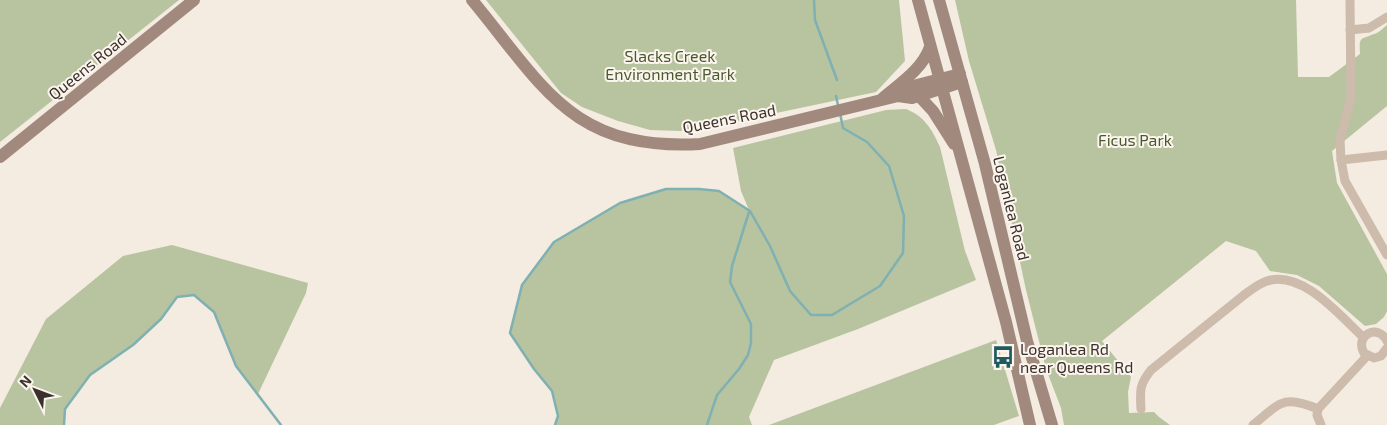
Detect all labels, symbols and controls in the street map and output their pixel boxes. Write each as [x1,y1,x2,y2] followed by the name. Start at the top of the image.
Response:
[44,29,130,104] street label: Queens Road
[605,46,735,83] park label: Slacks Creek Environment Park
[681,100,778,137] street label: Queens Road
[1098,130,1172,149] park label: Ficus Park
[990,154,1034,262] street label: Loganlea Road
[1020,339,1133,377] place label: Loganlea Rd near Queens Rd
[990,344,1016,370] bus stop icon: Loganlea Rd near Queens Rd
[10,365,60,415] north arrow
[15,372,35,390] text: N

